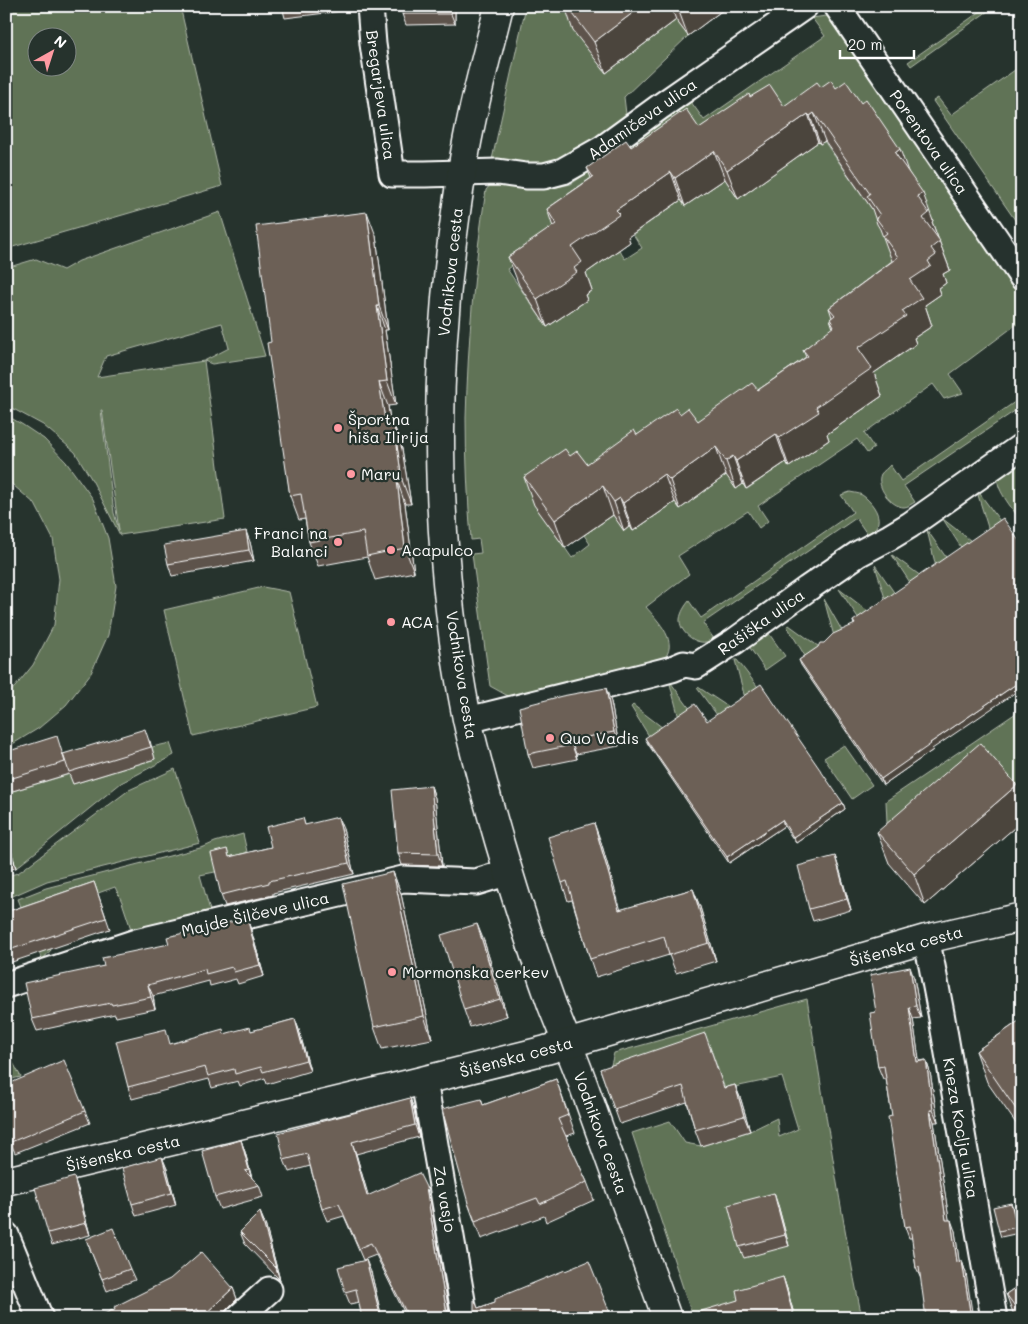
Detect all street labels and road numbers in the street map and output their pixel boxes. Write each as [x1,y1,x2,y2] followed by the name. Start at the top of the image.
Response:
[362,29,401,161] street label: Bregarjeva ulica
[583,73,700,164] street label: Adamičeva ulica
[885,85,973,198] street label: Porentova ulica
[432,207,467,337] street label: Vodnikova cesta
[713,584,808,659] street label: Rašiška ulica
[442,609,483,740] street label: Vodnikova cesta
[179,886,331,941] street label: Majde Šilčeve ulica
[847,920,965,971] street label: Šišenska cesta
[457,1031,575,1082] street label: Šišenska cesta
[939,1056,984,1200] street label: Kneza Koclja ulica
[569,1068,633,1197] street label: Vodnikova cesta
[64,1129,182,1176] street label: Šišenska cesta
[429,1164,462,1234] street label: Za vasjo

